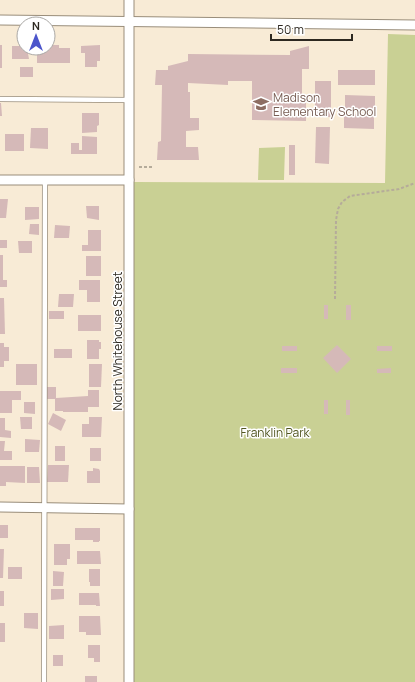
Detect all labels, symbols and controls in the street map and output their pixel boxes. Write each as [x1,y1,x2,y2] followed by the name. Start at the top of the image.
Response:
[16,16,56,56] north arrow
[271,16,352,42] scale bar
[32,18,40,33] text: N
[277,21,304,38] text: 50 m
[273,89,376,120] place label: Madison Elementary School
[252,95,270,113] school or university icon: Madison Elementary School
[109,271,126,411] street label: North Whitehouse Street
[241,424,311,441] park label: Franklin Park

